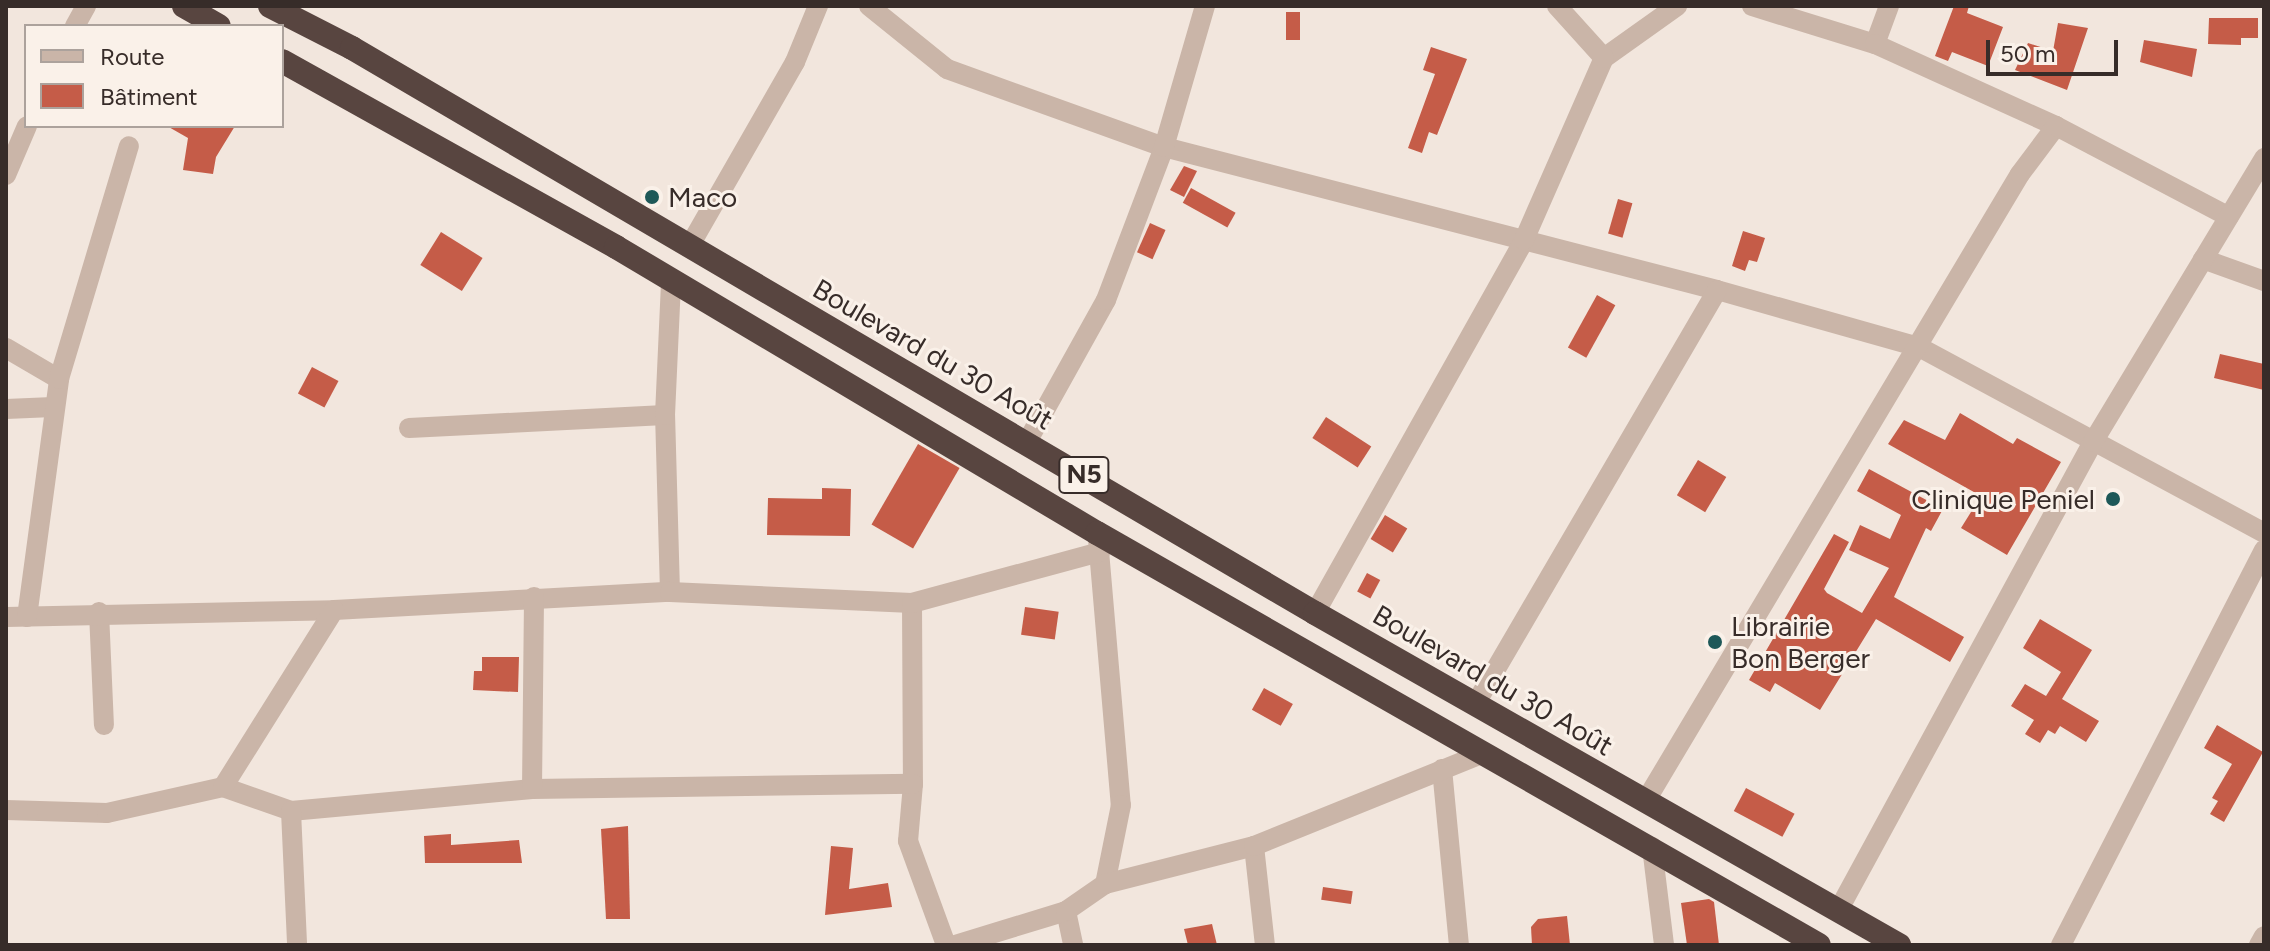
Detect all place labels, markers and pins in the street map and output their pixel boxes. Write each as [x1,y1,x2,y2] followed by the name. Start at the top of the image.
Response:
[668,180,737,214] place label: Maco
[643,188,661,206] marker: Maco
[1911,482,2095,516] place label: Clinique Peniel
[2102,488,2124,510] marker: Clinique Peniel
[1731,609,1870,675] place label: Librairie Bon Berger
[1706,633,1724,651] marker: Librairie Bon Berger

